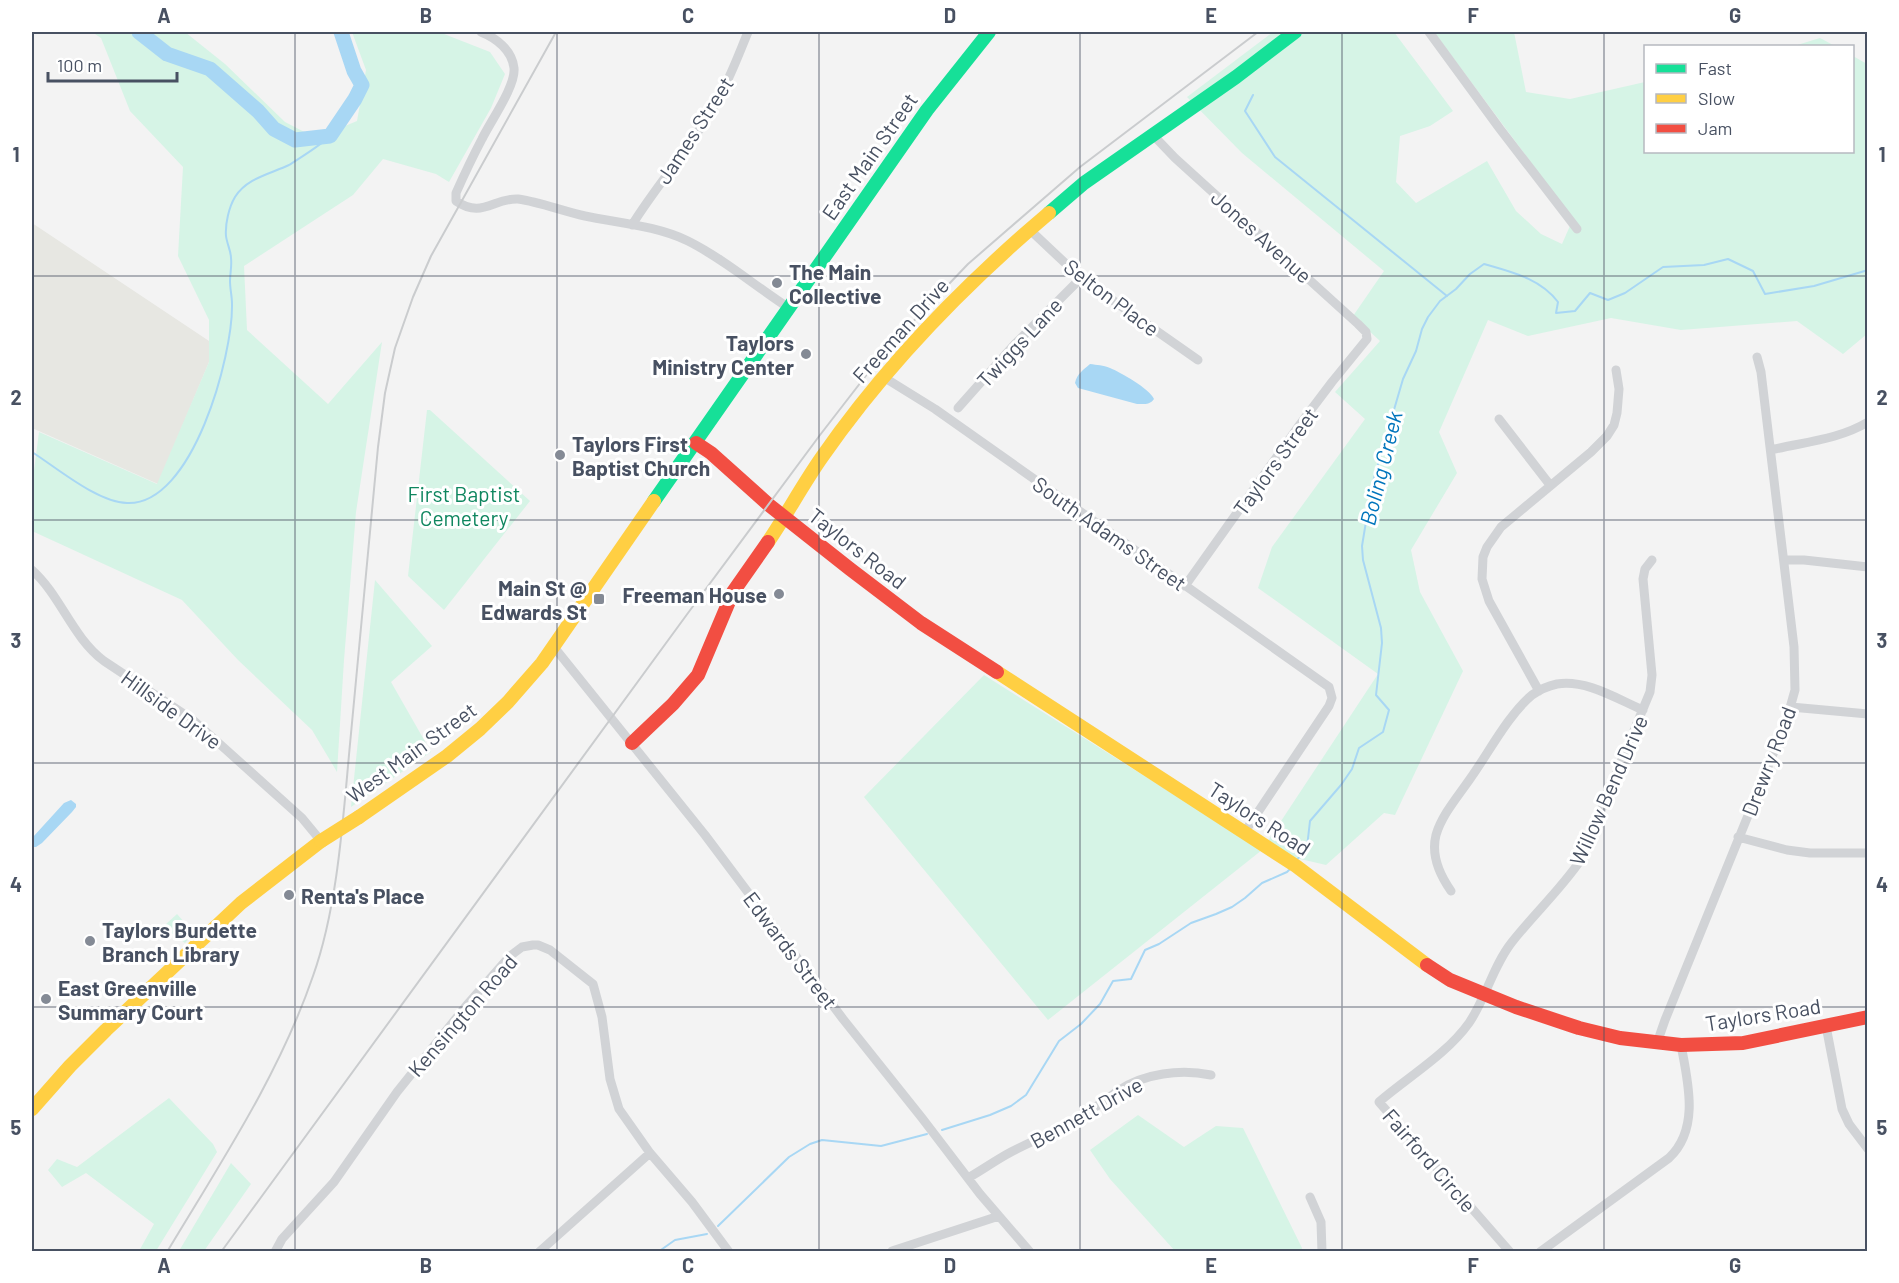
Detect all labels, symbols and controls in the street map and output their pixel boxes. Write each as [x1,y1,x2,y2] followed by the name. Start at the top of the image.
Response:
[157,3,171,27] text: A
[420,3,432,27] text: B
[682,3,694,27] text: C
[944,3,956,27] text: D
[1205,3,1217,27] text: E
[1467,3,1479,27] text: F
[1729,3,1741,27] text: G
[48,45,177,83] scale bar
[1644,45,1854,153] legend
[57,54,102,76] text: 100 m
[1698,57,1732,79] text: Fast
[650,72,738,188] street label: James Street
[1698,87,1735,109] text: Slow
[816,88,922,224] street label: East Main Street
[1698,117,1732,139] text: Jam
[12,142,20,166] text: 1
[1878,142,1886,166] text: 1
[1207,184,1317,288] street label: Jones Avenue
[1060,253,1164,341] street label: Selton Place
[789,259,881,308] place label: The Main Collective
[847,273,953,387] street label: Freeman Drive
[770,276,784,290] marker: The Main Collective
[971,292,1067,392] street label: Twiggs Lane
[652,330,794,379] place label: Taylors Ministry Center
[799,347,813,361] marker: Taylors Ministry Center
[10,385,22,409] text: 2
[1876,385,1888,409] text: 2
[1227,402,1323,520] street label: Taylors Street
[1353,408,1407,528] water label: Boling Creek
[572,431,710,480] place label: Taylors First Baptist Church
[553,448,567,462] marker: Taylors First Baptist Church
[1028,471,1192,595] street label: South Adams Street
[408,481,520,530] park label: First Baptist Cemetery
[804,502,912,594] street label: Taylors Road
[481,575,587,624] place label: Main St @ Edwards St
[622,582,767,607] place label: Freeman House
[772,587,786,601] marker: Freeman House
[592,592,606,606] marker: Main St @ Edwards St
[11,628,21,652] text: 3
[1877,628,1887,652] text: 3
[117,664,227,754] street label: Hillside Drive
[341,697,481,807] street label: West Main Street
[1736,703,1800,819] street label: Drewry Road
[1564,711,1652,869] street label: Willow Bend Drive
[1204,776,1316,860] street label: Taylors Road
[10,872,22,896] text: 4
[1876,872,1888,896] text: 4
[301,883,424,908] place label: Renta's Place
[739,886,843,1014] street label: Edwards Street
[282,888,296,902] marker: Renta's Place
[102,917,257,966] place label: Taylors Burdette Branch Library
[83,934,97,948] marker: Taylors Burdette Branch Library
[402,949,522,1081] street label: Kensington Road
[58,975,203,1024] place label: East Greenville Summary Court
[39,992,53,1006] marker: East Greenville Summary Court
[1703,993,1823,1035] street label: Taylors Road
[1026,1071,1146,1153] street label: Bennett Drive
[1378,1103,1482,1217] street label: Fairford Circle
[11,1115,22,1139] text: 5
[1877,1115,1888,1139] text: 5
[157,1253,171,1277] text: A
[420,1253,432,1277] text: B
[682,1253,694,1277] text: C
[944,1253,956,1277] text: D
[1205,1253,1217,1277] text: E
[1467,1253,1479,1277] text: F
[1729,1253,1741,1277] text: G

